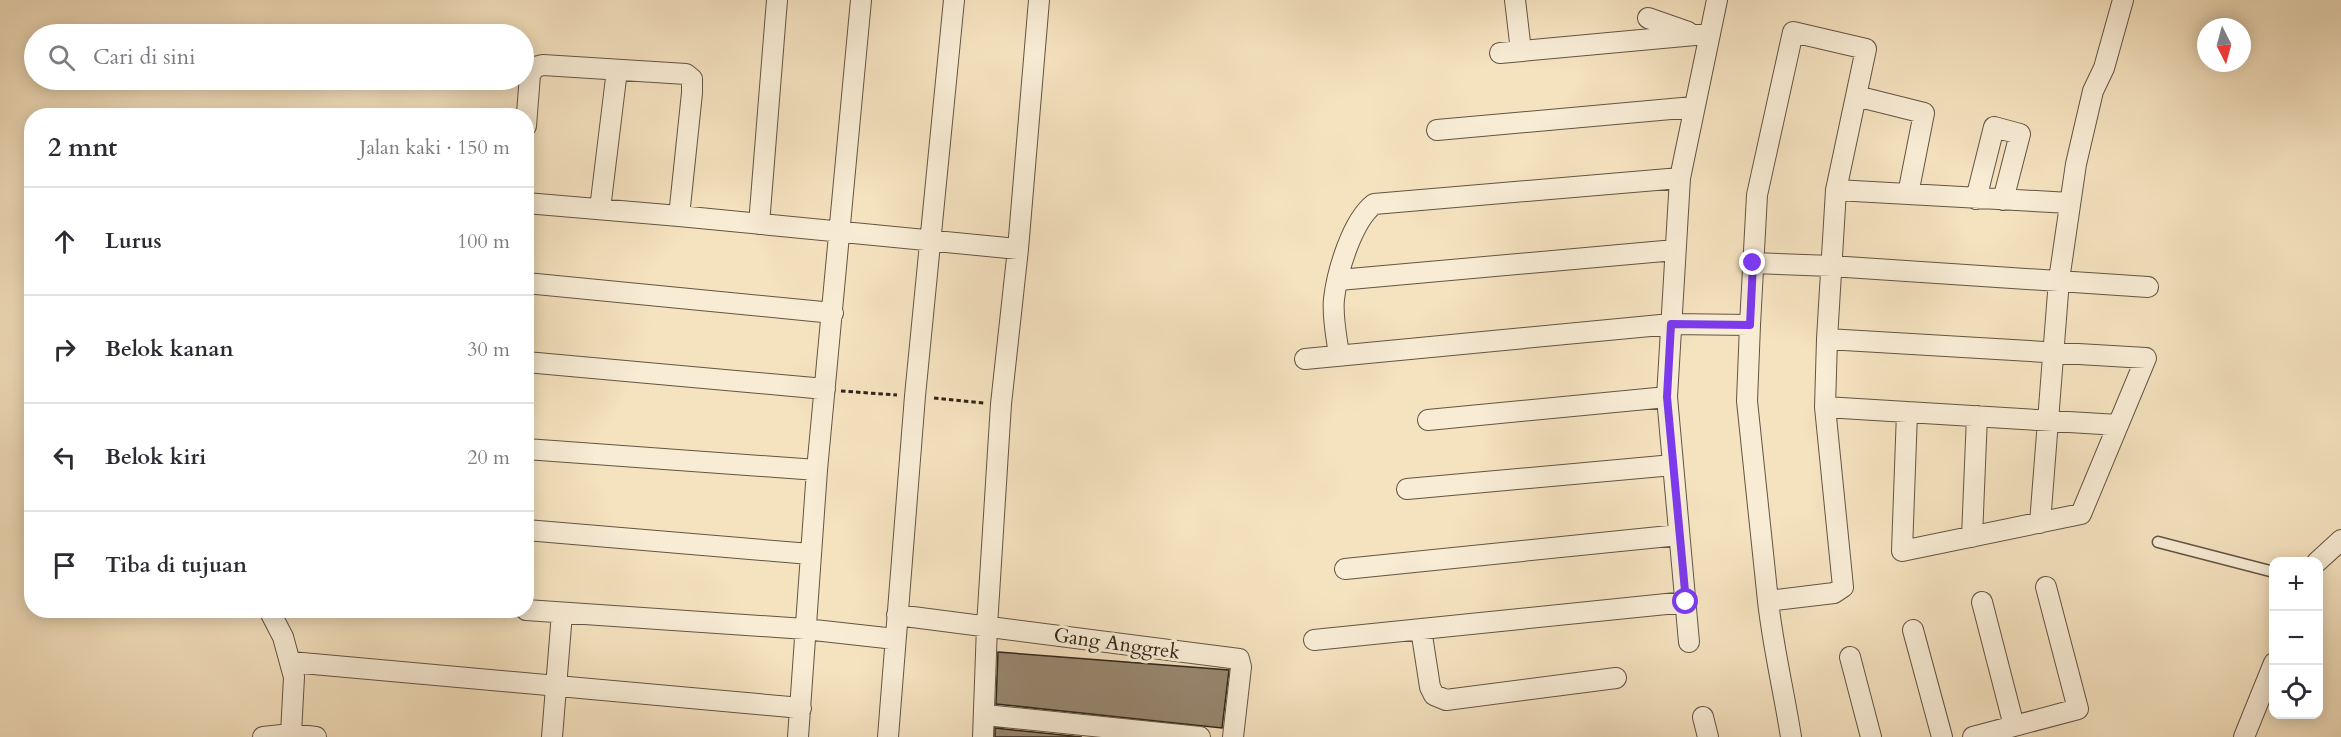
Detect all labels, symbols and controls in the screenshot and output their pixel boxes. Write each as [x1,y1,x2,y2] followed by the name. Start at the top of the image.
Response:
[2197,18,2251,72] north arrow
[24,24,534,90] search box
[45,41,78,74] icon: search
[93,42,196,72] text: Cari di sini
[48,130,117,165] text: 2 mnt
[360,134,510,161] text: Jalan kaki · 150 m
[48,225,81,258] icon: ahead
[105,226,162,256] text: Lurus
[457,228,510,255] text: 100 m
[1739,249,1765,275] route end
[48,333,81,366] icon: right
[105,334,234,364] text: Belok kanan
[467,336,510,363] text: 30 m
[48,441,81,474] icon: left
[105,442,206,472] text: Belok kiri
[467,444,510,471] text: 20 m
[48,549,81,582] icon: arrive
[105,550,247,580] text: Tiba di tujuan
[2269,557,2323,719] map controls
[2269,557,2323,611] button: +
[1672,588,1698,614] route start
[2269,611,2323,665] button: −
[1052,621,1182,666] street label: Gang Anggrek
[2269,665,2323,719] button: locate

